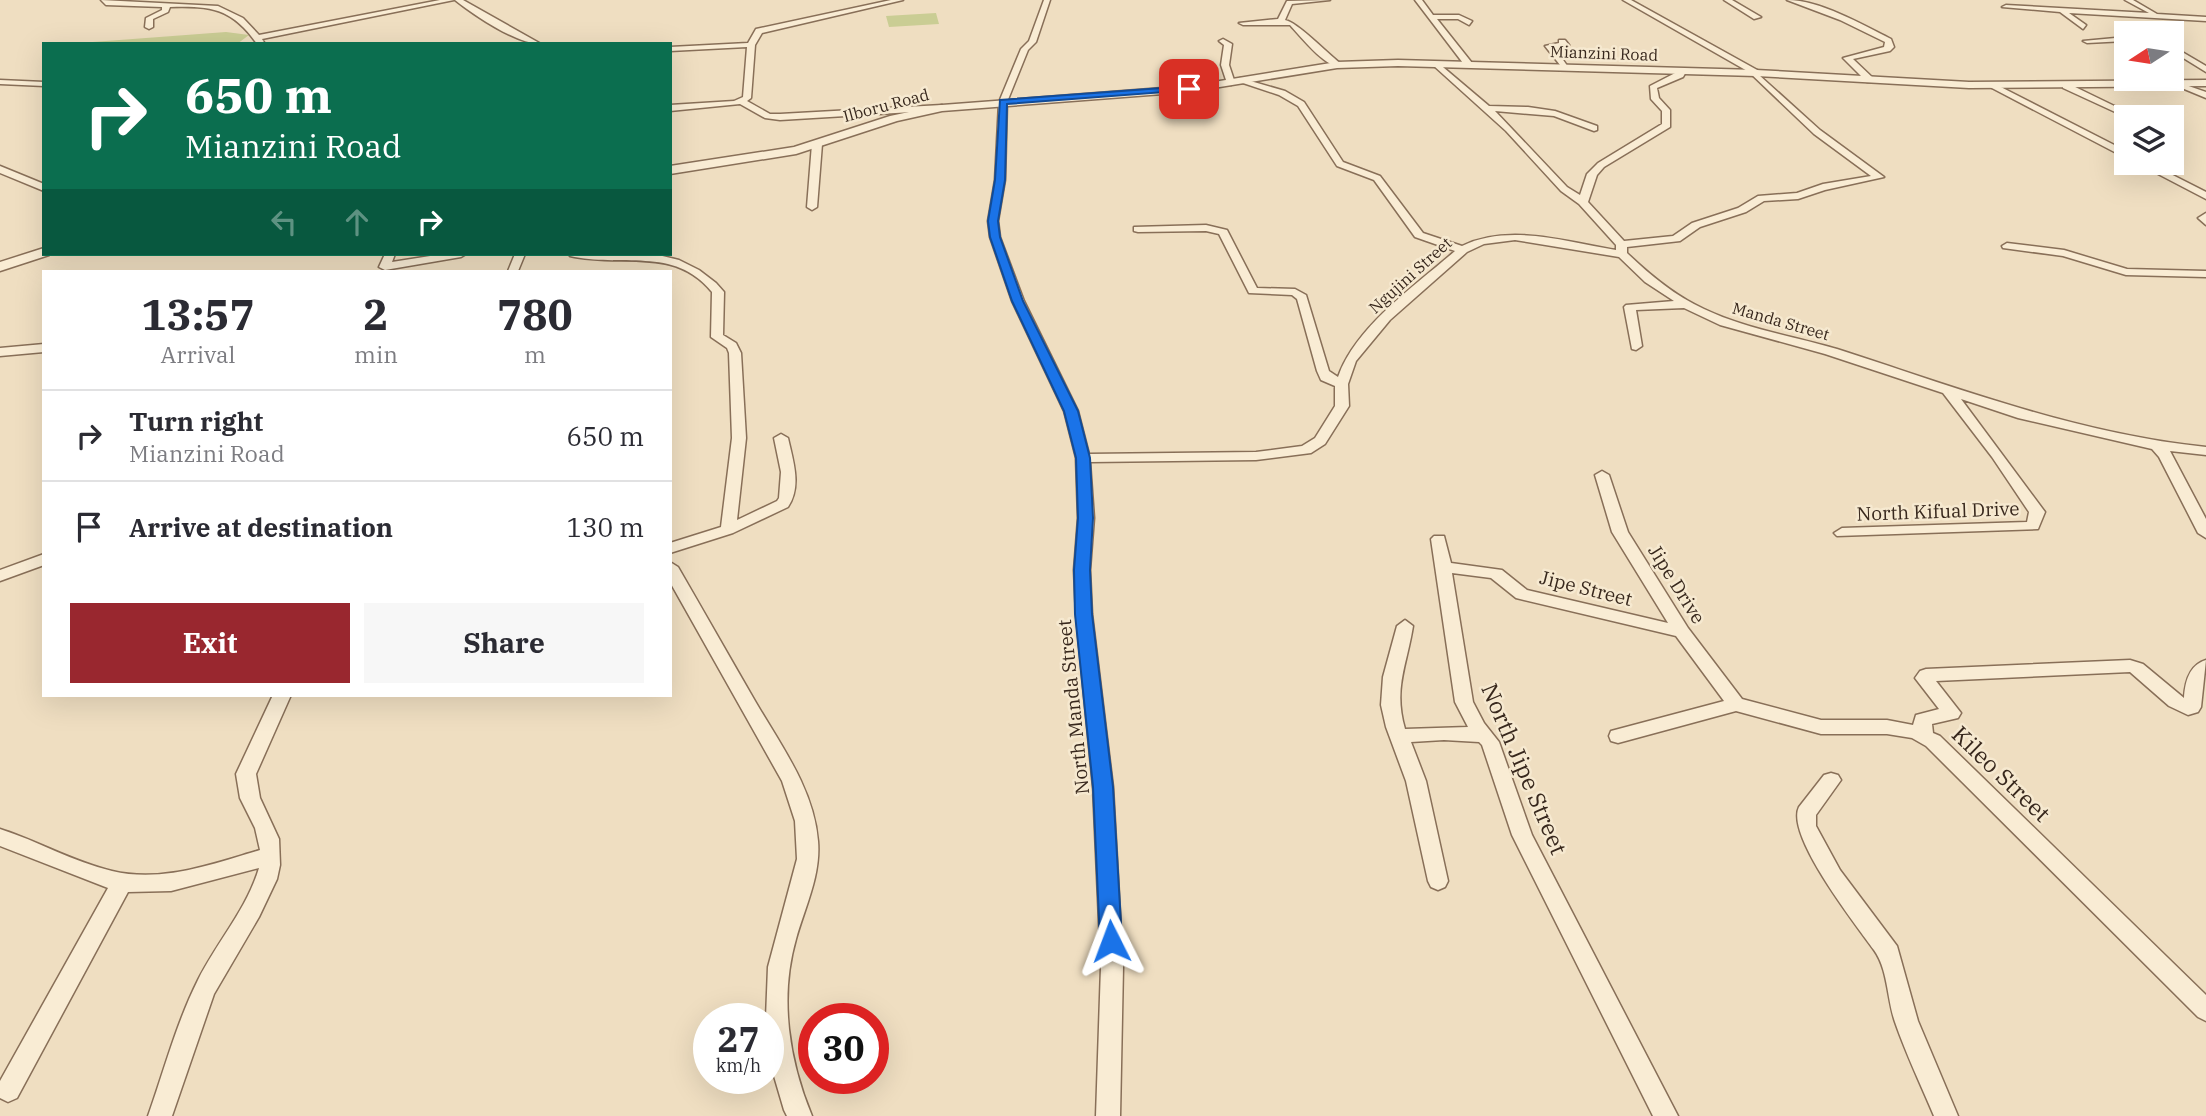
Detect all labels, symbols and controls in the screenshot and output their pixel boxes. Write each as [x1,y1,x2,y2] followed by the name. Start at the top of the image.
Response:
[2114,21,2184,91] north arrow
[2114,21,2184,175] map controls
[1550,41,1659,65] street label: Mianzini Road
[1159,59,1219,119] pin
[185,63,332,126] text: 650 m
[70,70,161,161] icon: right
[1170,70,1208,108] icon: arrive
[841,84,931,126] street label: Ilboru Road
[2114,105,2184,175] button: layers
[185,125,402,167] text: Mianzini Road
[265,203,303,241] icon: left
[338,203,376,241] icon: ahead
[411,203,449,241] icon: right
[1364,232,1456,317] street label: Ngujini Street
[141,287,255,342] text: 13:57
[363,287,389,342] text: 2
[497,287,573,342] text: 780
[1730,298,1832,344] street label: Manda Street
[161,339,235,369] text: Arrival
[354,339,398,369] text: min
[524,339,546,369] text: m
[129,404,263,438] text: Turn right
[70,417,108,455] icon: right
[566,419,644,453] text: 650 m
[129,438,285,468] text: Mianzini Road
[1856,496,2020,526] street label: North Kifual Drive
[70,508,108,546] icon: arrive
[129,510,393,544] text: Arrive at destination
[566,510,644,544] text: 130 m
[1643,540,1711,628] street label: Jipe Drive
[1537,565,1635,611] street label: Jipe Street
[70,603,350,683] button: Exit
[364,603,644,683] button: Share
[1052,618,1094,796] street label: North Manda Street
[1475,678,1575,859] street label: North Jipe Street
[1946,719,2057,828] street label: Kileo Street
[1074,904,1148,978] position arrow
[798,1003,889,1094] speed limit sign: 30
[717,1016,760,1062] text: 27
[716,1054,761,1077] text: km/h

